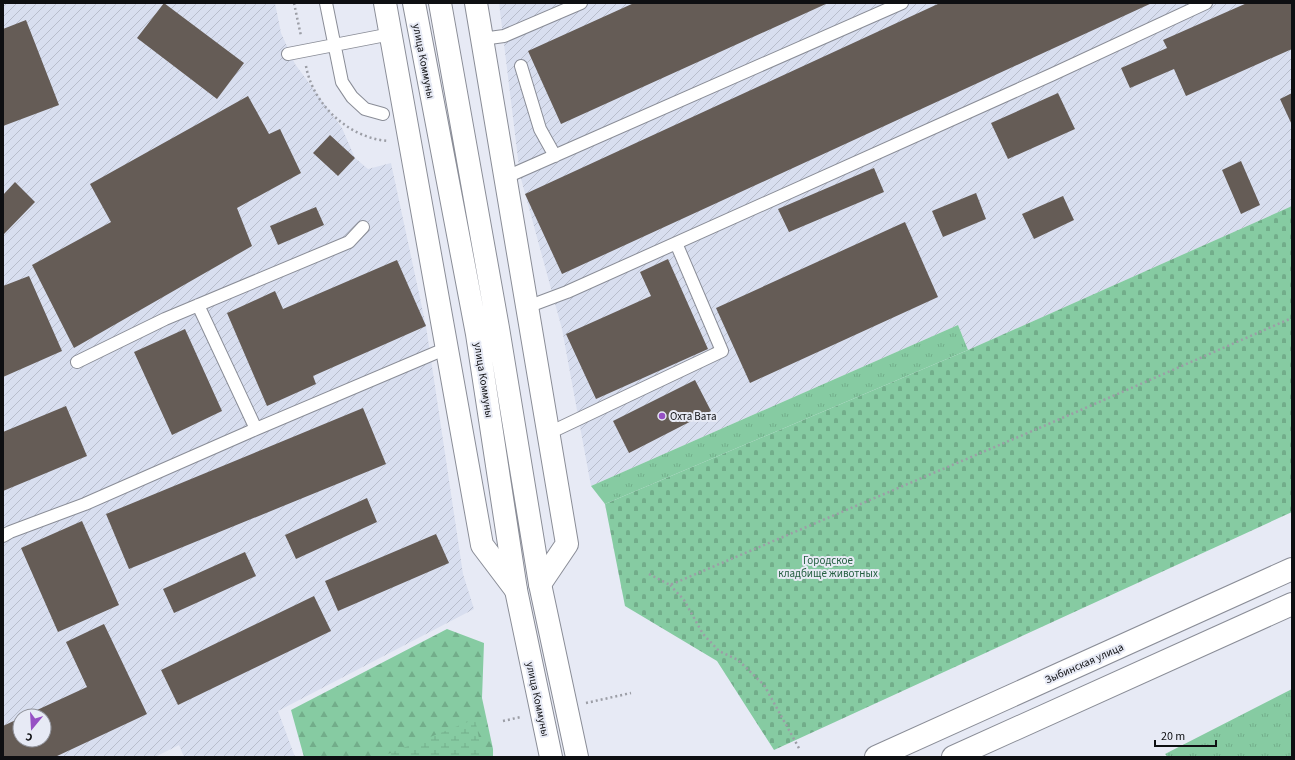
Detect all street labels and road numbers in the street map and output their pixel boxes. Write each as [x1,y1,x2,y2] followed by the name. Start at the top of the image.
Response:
[409,22,438,100] street label: улица Коммуны
[470,341,497,419] street label: улица Коммуны
[1043,639,1126,687] street label: Зыбинская улица
[522,660,553,738] street label: улица Коммуны

